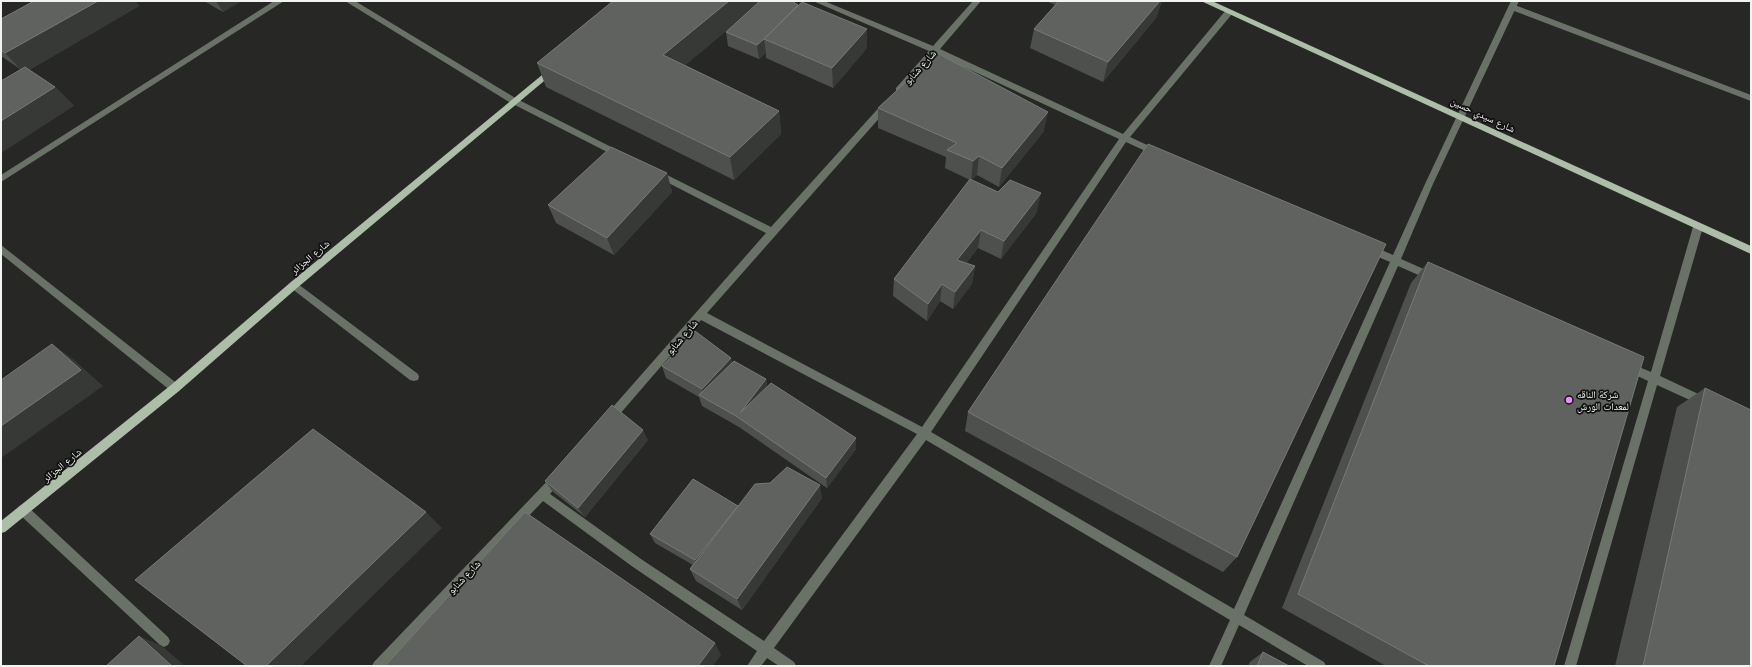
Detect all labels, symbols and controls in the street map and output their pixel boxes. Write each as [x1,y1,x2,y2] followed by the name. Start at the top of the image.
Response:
[902,47,939,87] street label: شارع شنابو
[1448,95,1517,137] street label: شارع سيدي حسين
[288,237,332,278] street label: شارع الجزائر
[664,317,701,357] street label: شارع شنابو
[1577,389,1629,413] place label: شركة الناقه لمعدات الورش
[1564,395,1574,405] marker: شركة الناقه لمعدات الورش
[40,446,85,485] street label: شارع الجزائر
[445,558,484,597] street label: شارع شنابو

